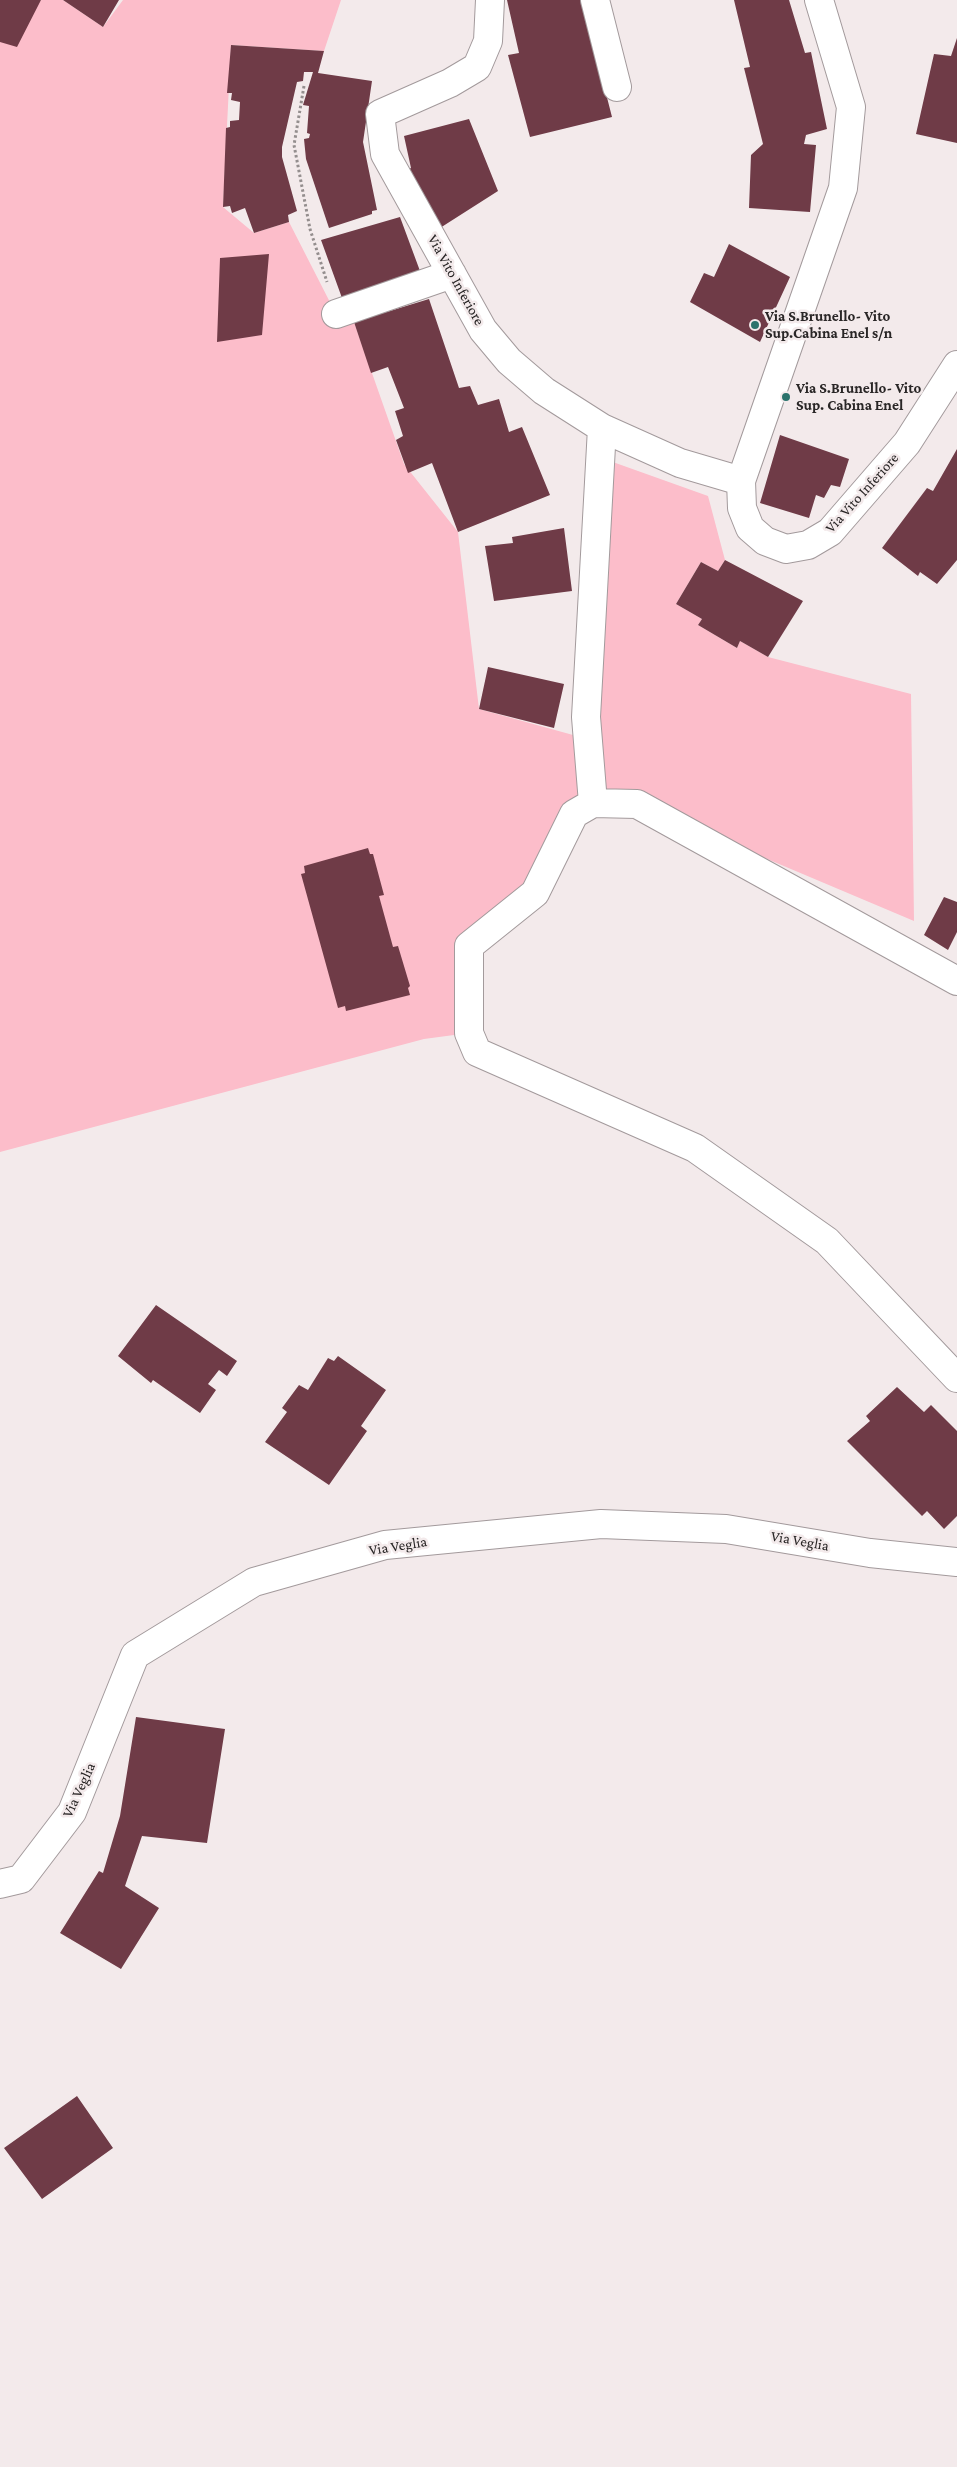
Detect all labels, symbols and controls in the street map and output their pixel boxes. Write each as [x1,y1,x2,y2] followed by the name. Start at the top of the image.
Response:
[424,231,488,329] street label: Via Vito Inferiore
[765,307,892,342] place label: Via S.Brunello- Vito Sup.Cabina Enel s/n
[749,319,761,331] marker: Via S.Brunello- Vito Sup.Cabina Enel s/n
[796,379,921,414] place label: Via S.Brunello- Vito Sup. Cabina Enel
[780,391,792,403] marker: Via S.Brunello- Vito Sup. Cabina Enel
[821,449,903,537] street label: Via Vito Inferiore
[770,1527,830,1555] street label: Via Veglia
[368,1533,428,1559] street label: Via Veglia
[58,1760,100,1820] street label: Via Veglia

